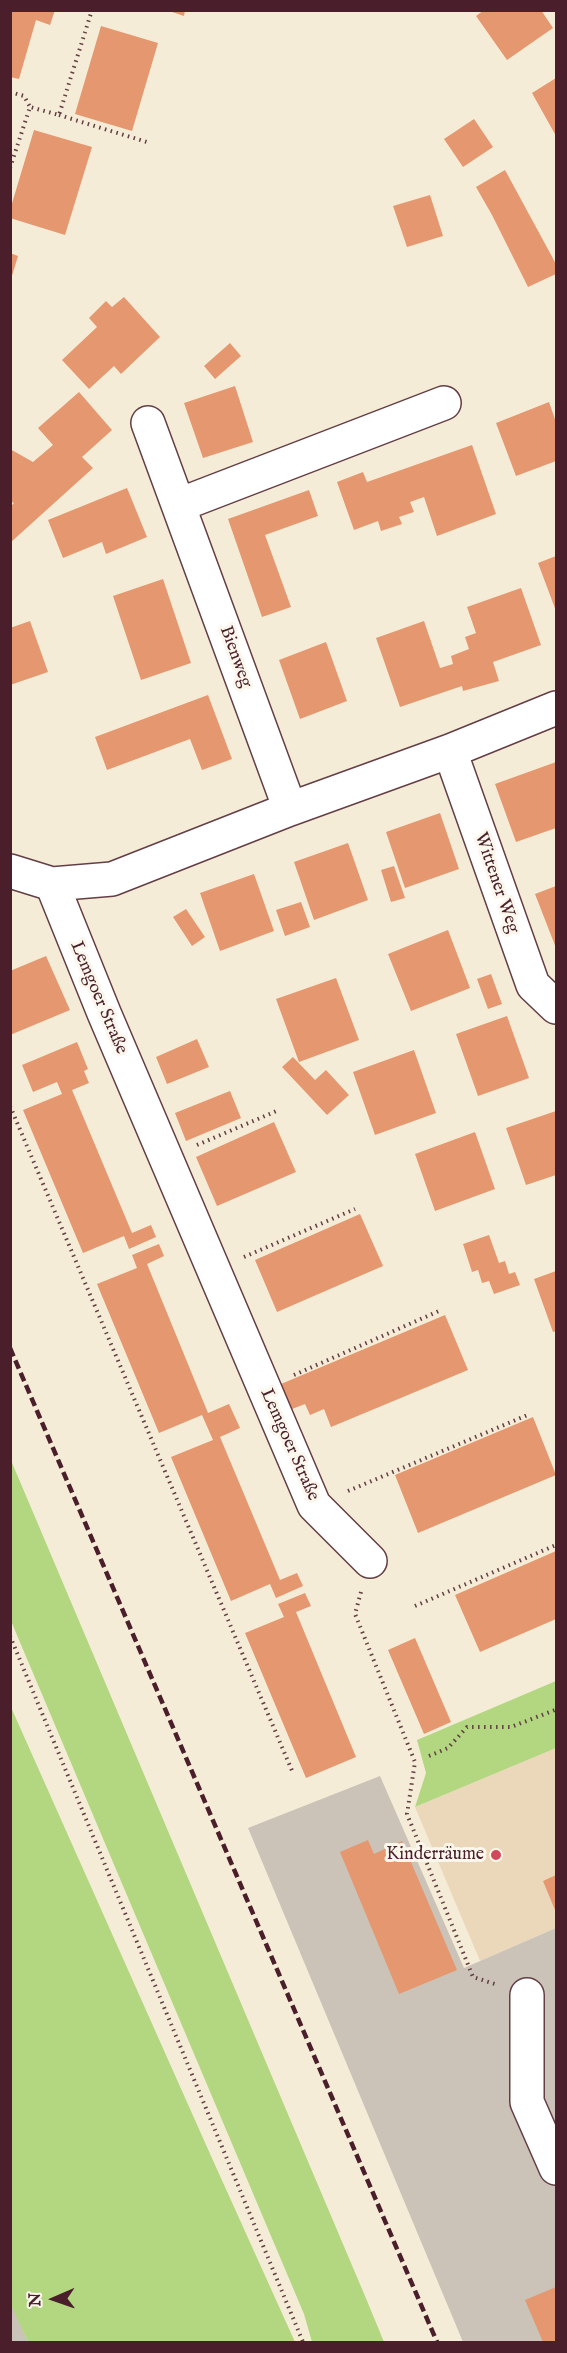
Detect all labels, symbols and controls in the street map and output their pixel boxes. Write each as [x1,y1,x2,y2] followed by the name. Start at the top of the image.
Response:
[214,623,256,691] street label: Bienweg
[469,830,523,936] street label: Wittener Weg
[64,938,132,1058] street label: Lemgoer Straße
[255,1385,323,1505] street label: Lemgoer Straße
[386,1844,484,1866] place label: Kinderräume
[489,1848,503,1862] marker: Kinderräume
[24,2269,84,2329] north arrow
[26,2292,46,2307] text: N

